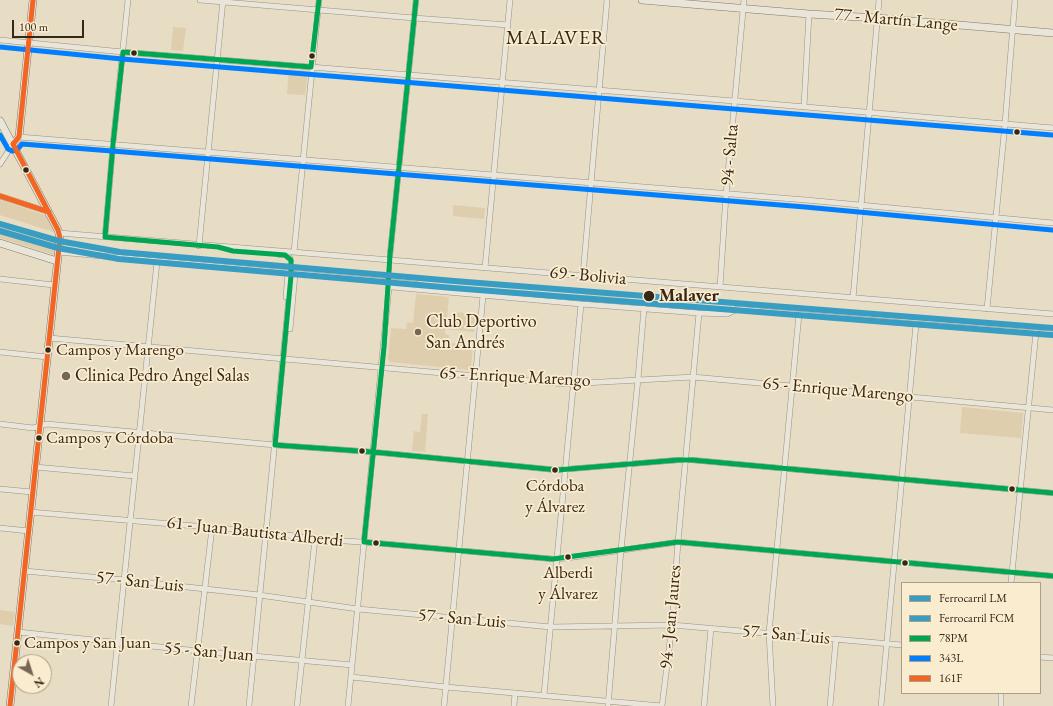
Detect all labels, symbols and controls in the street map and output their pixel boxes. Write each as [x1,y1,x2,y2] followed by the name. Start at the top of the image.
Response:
[833,4,959,36] street label: 77 - Martín Lange
[14,12,86,38] scale bar
[19,19,48,35] text: 100 m
[506,27,606,51] district label: MALAVER
[129,48,139,58] unlabelled marker
[307,51,317,61] unlabelled marker
[717,123,743,187] street label: 94 - Salta
[1012,127,1022,137] unlabelled marker
[21,165,31,175] unlabelled marker
[549,262,627,290] street label: 69 - Bolivia
[659,285,719,307] place label: Malaver
[642,289,656,303] marker: Malaver
[426,311,537,354] place label: Club Deportivo San Andrés
[413,327,423,337] marker: Club Deportivo San Andrés
[56,340,184,360] place label: Campos y Marengo
[43,345,53,355] marker: Campos y Marengo
[439,362,591,392] street label: 65 - Enrique Marengo
[75,365,249,387] place label: Clinica Pedro Angel Salas
[60,370,72,382] marker: Clinica Pedro Angel Salas
[762,373,914,407] street label: 65 - Enrique Marengo
[46,428,173,448] place label: Campos y Córdoba
[34,433,44,443] marker: Campos y Córdoba
[357,446,367,456] unlabelled marker
[550,465,560,475] marker: Córdoba y Álvarez
[525,476,585,516] place label: Córdoba y Álvarez
[1007,484,1017,494] unlabelled marker
[166,512,344,552] street label: 61 - Juan Bautista Alberdi
[371,538,381,548] unlabelled marker
[563,552,573,562] marker: Alberdi y Álvarez
[900,558,910,568] unlabelled marker
[538,563,598,603] place label: Alberdi y Álvarez
[656,564,686,670] street label: 94 - Jean Jaures
[95,567,185,597] street label: 57 - San Luis
[901,582,1041,694] legend
[939,590,1007,606] text: Ferrocarril LM
[417,604,507,634] street label: 57 - San Luis
[939,610,1015,626] text: Ferrocarril FCM
[741,620,831,650] street label: 57 - San Luis
[939,630,968,646] text: 78PM
[24,633,151,653] place label: Campos y San Juan
[163,637,255,667] street label: 55 - San Juan
[12,638,22,648] marker: Campos y San Juan
[939,650,963,666] text: 343L
[12,654,52,694] north arrow
[939,670,962,686] text: 161F
[31,674,47,691] text: N

